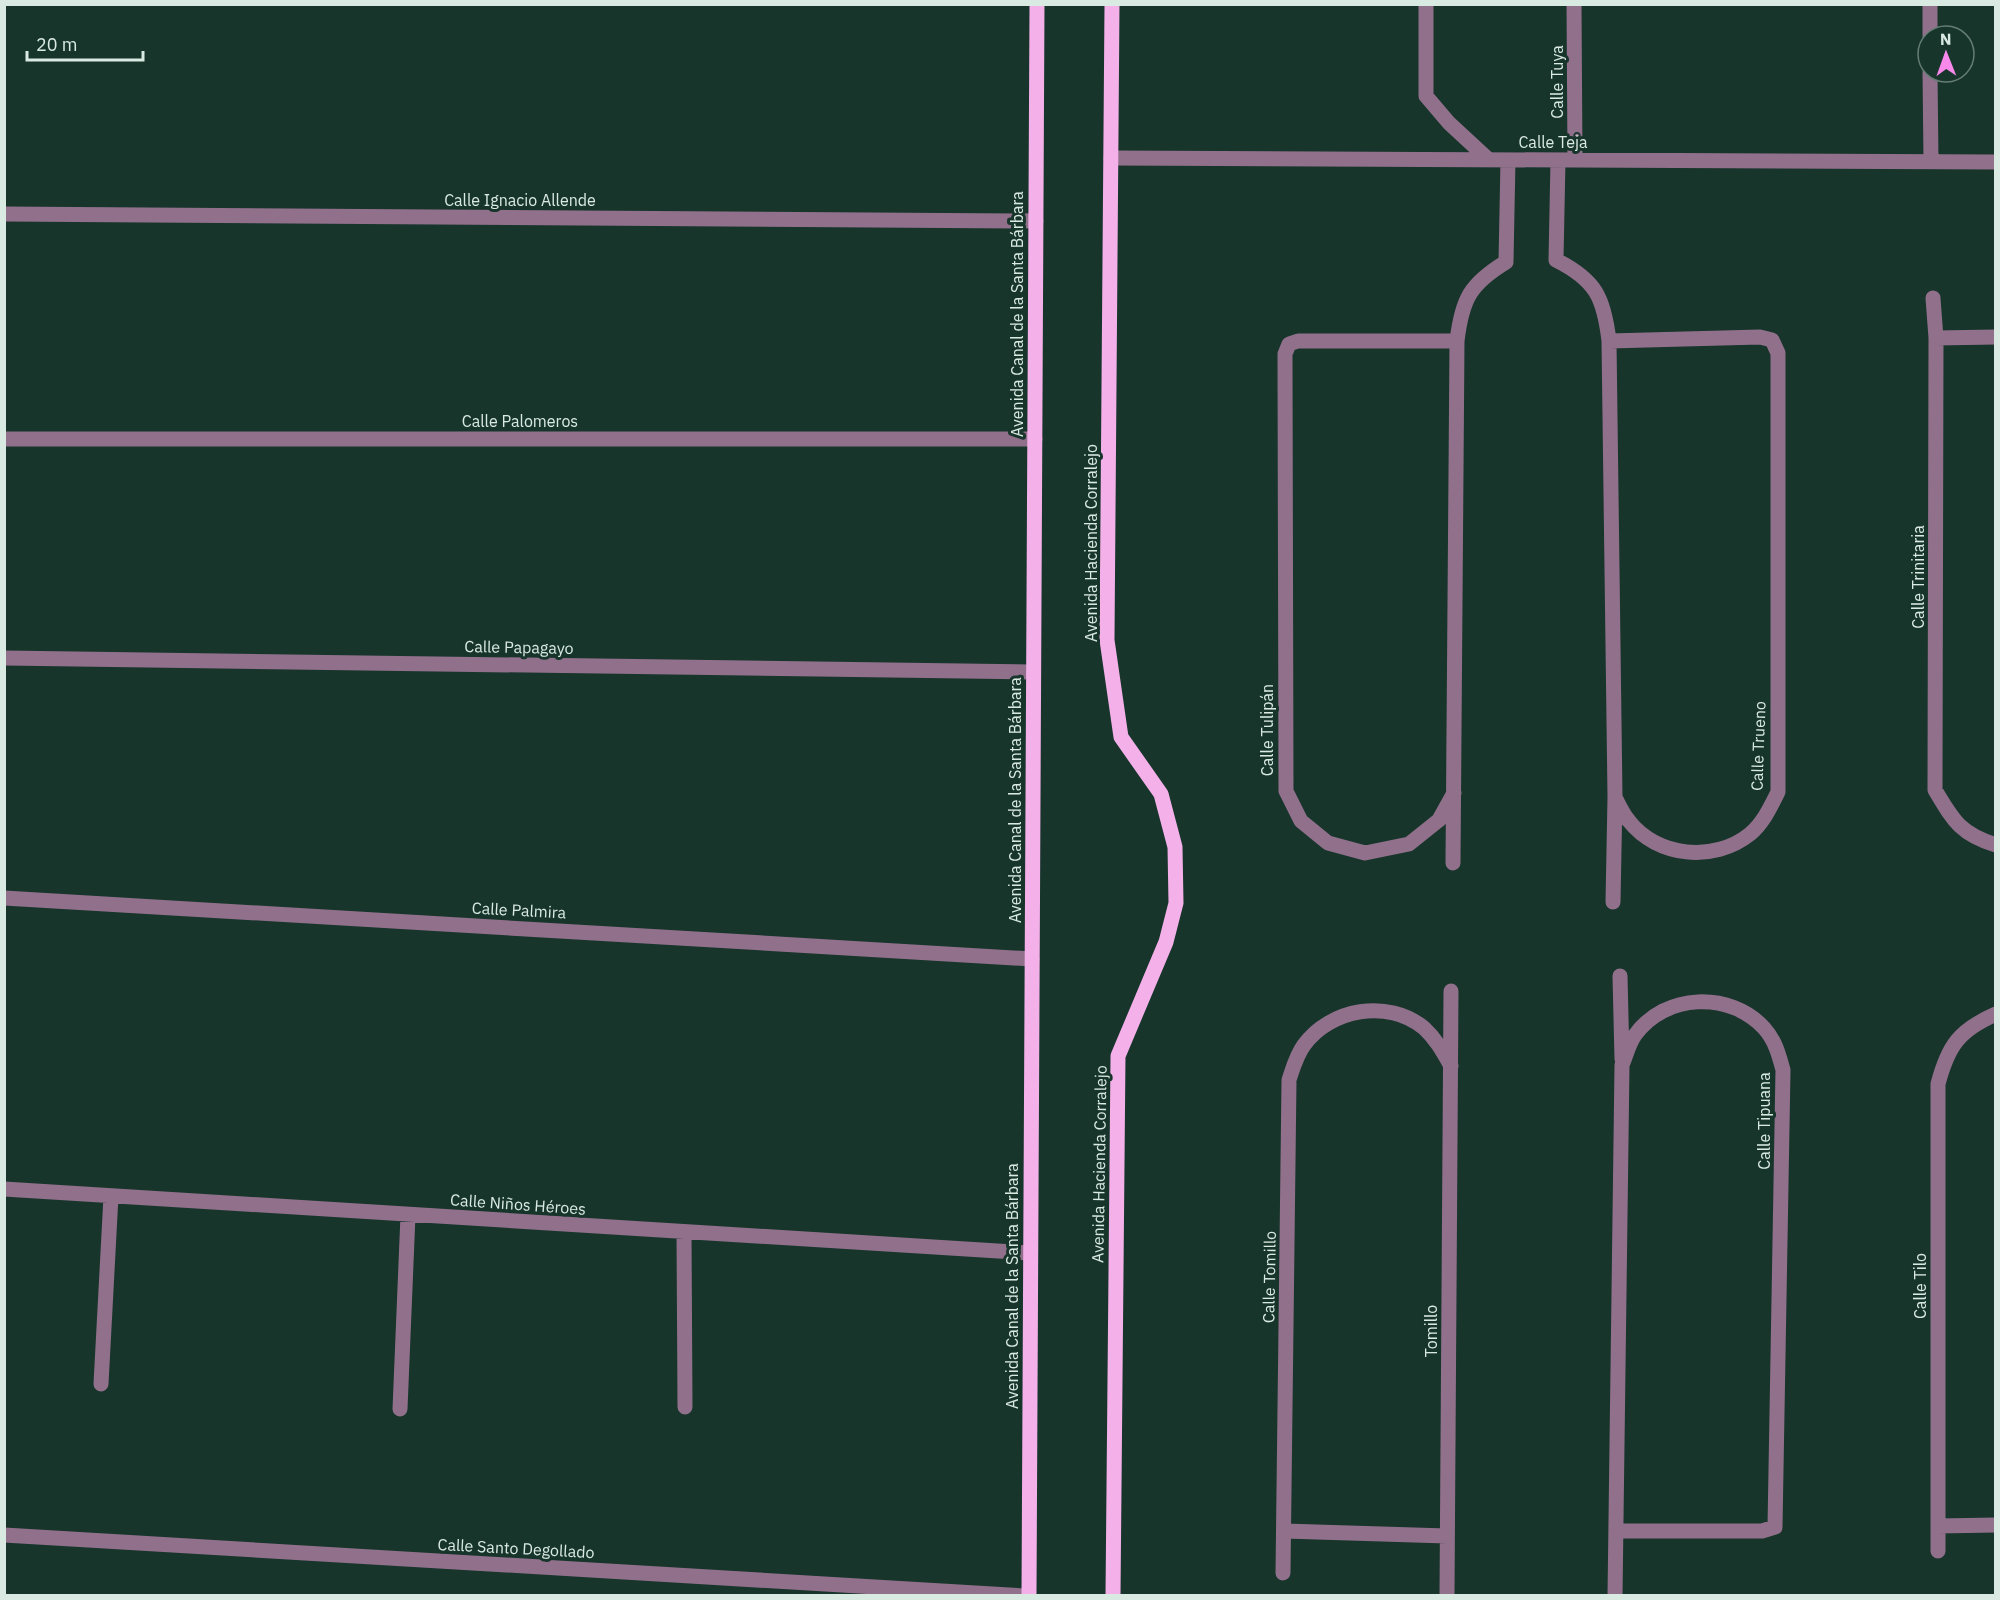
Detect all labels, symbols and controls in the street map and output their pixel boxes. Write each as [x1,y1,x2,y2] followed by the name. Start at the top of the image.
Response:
[27,24,142,62] scale bar
[1916,24,1976,84] north arrow
[1940,29,1952,49] text: N
[36,33,78,56] text: 20 m
[1547,45,1567,119] street label: Calle Tuya
[1518,132,1588,152] street label: Calle Teja
[444,190,596,210] street label: Calle Ignacio Allende
[1007,191,1027,437] street label: Avenida Canal de la Santa Bárbara
[462,411,578,431] street label: Calle Palomeros
[1081,444,1101,642] street label: Avenida Hacienda Corralejo
[1908,525,1928,629] street label: Calle Trinitaria
[464,636,574,658] street label: Calle Papagayo
[1005,677,1025,923] street label: Avenida Canal de la Santa Bárbara
[1257,684,1277,776] street label: Calle Tulipán
[1746,701,1770,791] street label: Calle Trueno
[471,898,567,922] street label: Calle Palmira
[1087,1065,1111,1263] street label: Avenida Hacienda Corralejo
[1754,1072,1774,1170] street label: Calle Tipuana
[1002,1163,1022,1409] street label: Avenida Canal de la Santa Bárbara
[449,1189,587,1219] street label: Calle Niños Héroes
[1258,1231,1280,1323] street label: Calle Tomillo
[1910,1253,1930,1319] street label: Calle Tilo
[1421,1305,1441,1357] street label: Tomillo
[437,1534,595,1562] street label: Calle Santo Degollado

